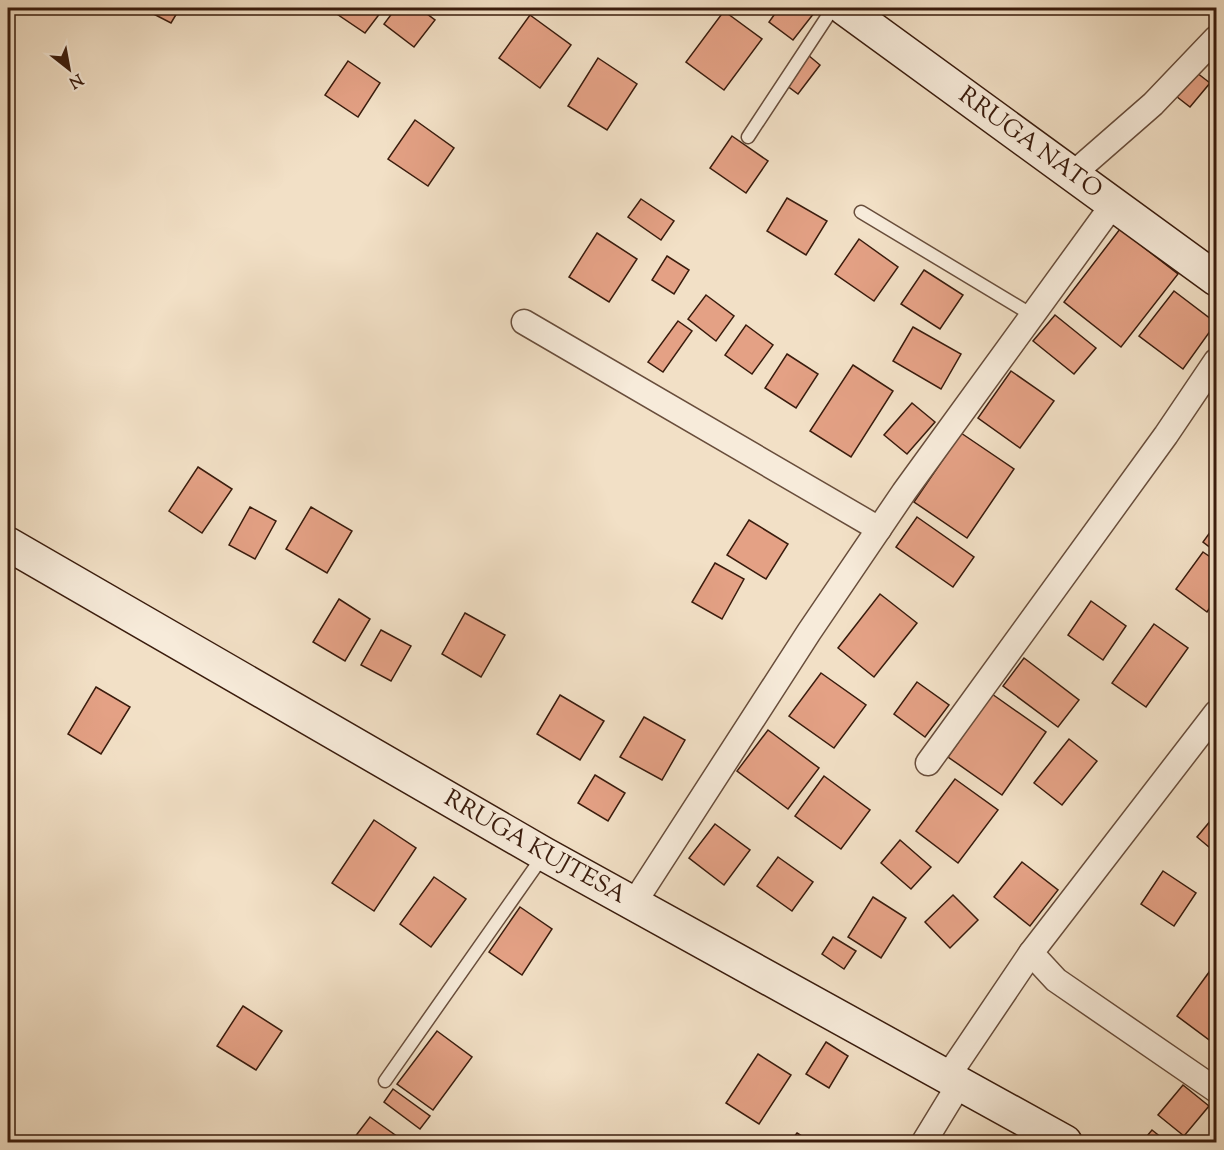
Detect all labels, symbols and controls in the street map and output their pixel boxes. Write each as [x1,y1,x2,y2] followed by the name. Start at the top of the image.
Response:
[39,39,99,99] north arrow
[64,67,87,93] text: N
[951,79,1109,207] street label: RRUGA NATO
[437,782,633,913] street label: RRUGA KUJTESA

